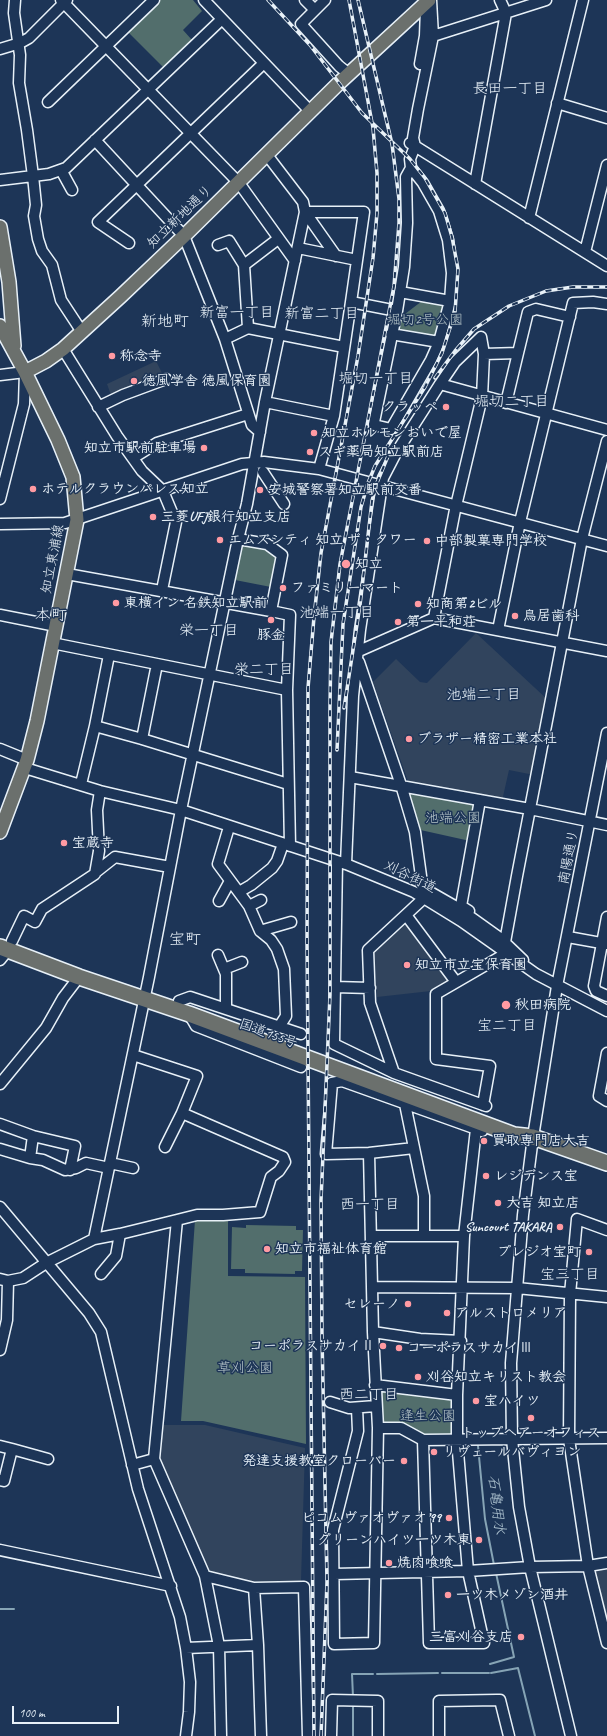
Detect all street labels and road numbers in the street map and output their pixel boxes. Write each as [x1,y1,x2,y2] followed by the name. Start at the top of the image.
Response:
[144,182,216,252] street label: 知立新地通り
[38,523,68,595] street label: 知立東浦線
[555,828,583,886] street label: 南陽通り
[381,857,439,897] street label: 刈谷街道
[237,1016,299,1052] street label: 国道155号

